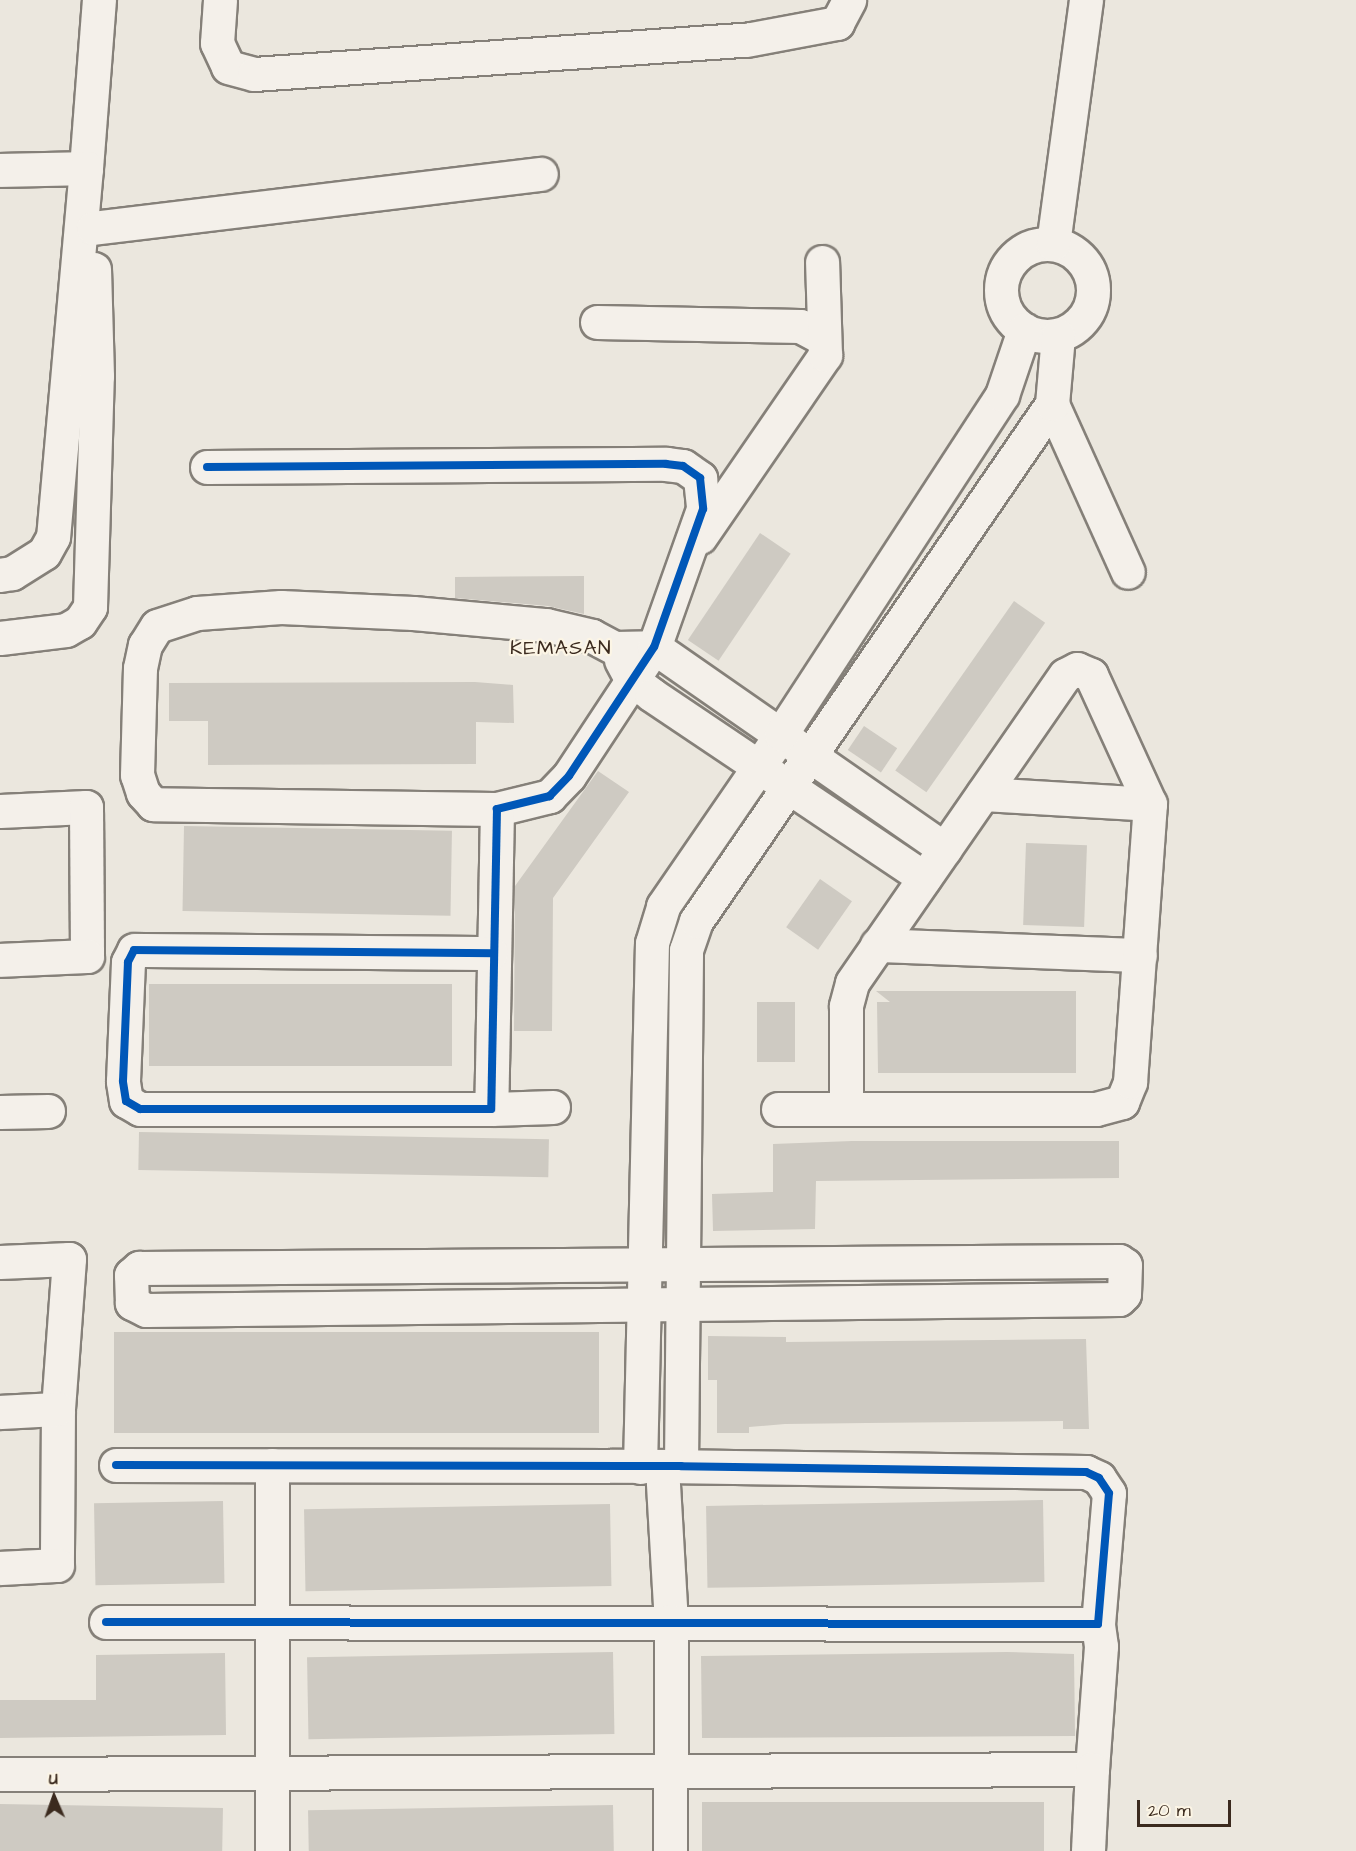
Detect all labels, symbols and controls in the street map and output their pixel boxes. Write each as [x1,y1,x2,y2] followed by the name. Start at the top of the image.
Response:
[510,636,612,660] district label: KEMASAN
[24,1767,84,1827] north arrow
[48,1768,58,1790] text: U
[1140,1788,1234,1826] scale bar
[1148,1798,1191,1823] text: 20 m

